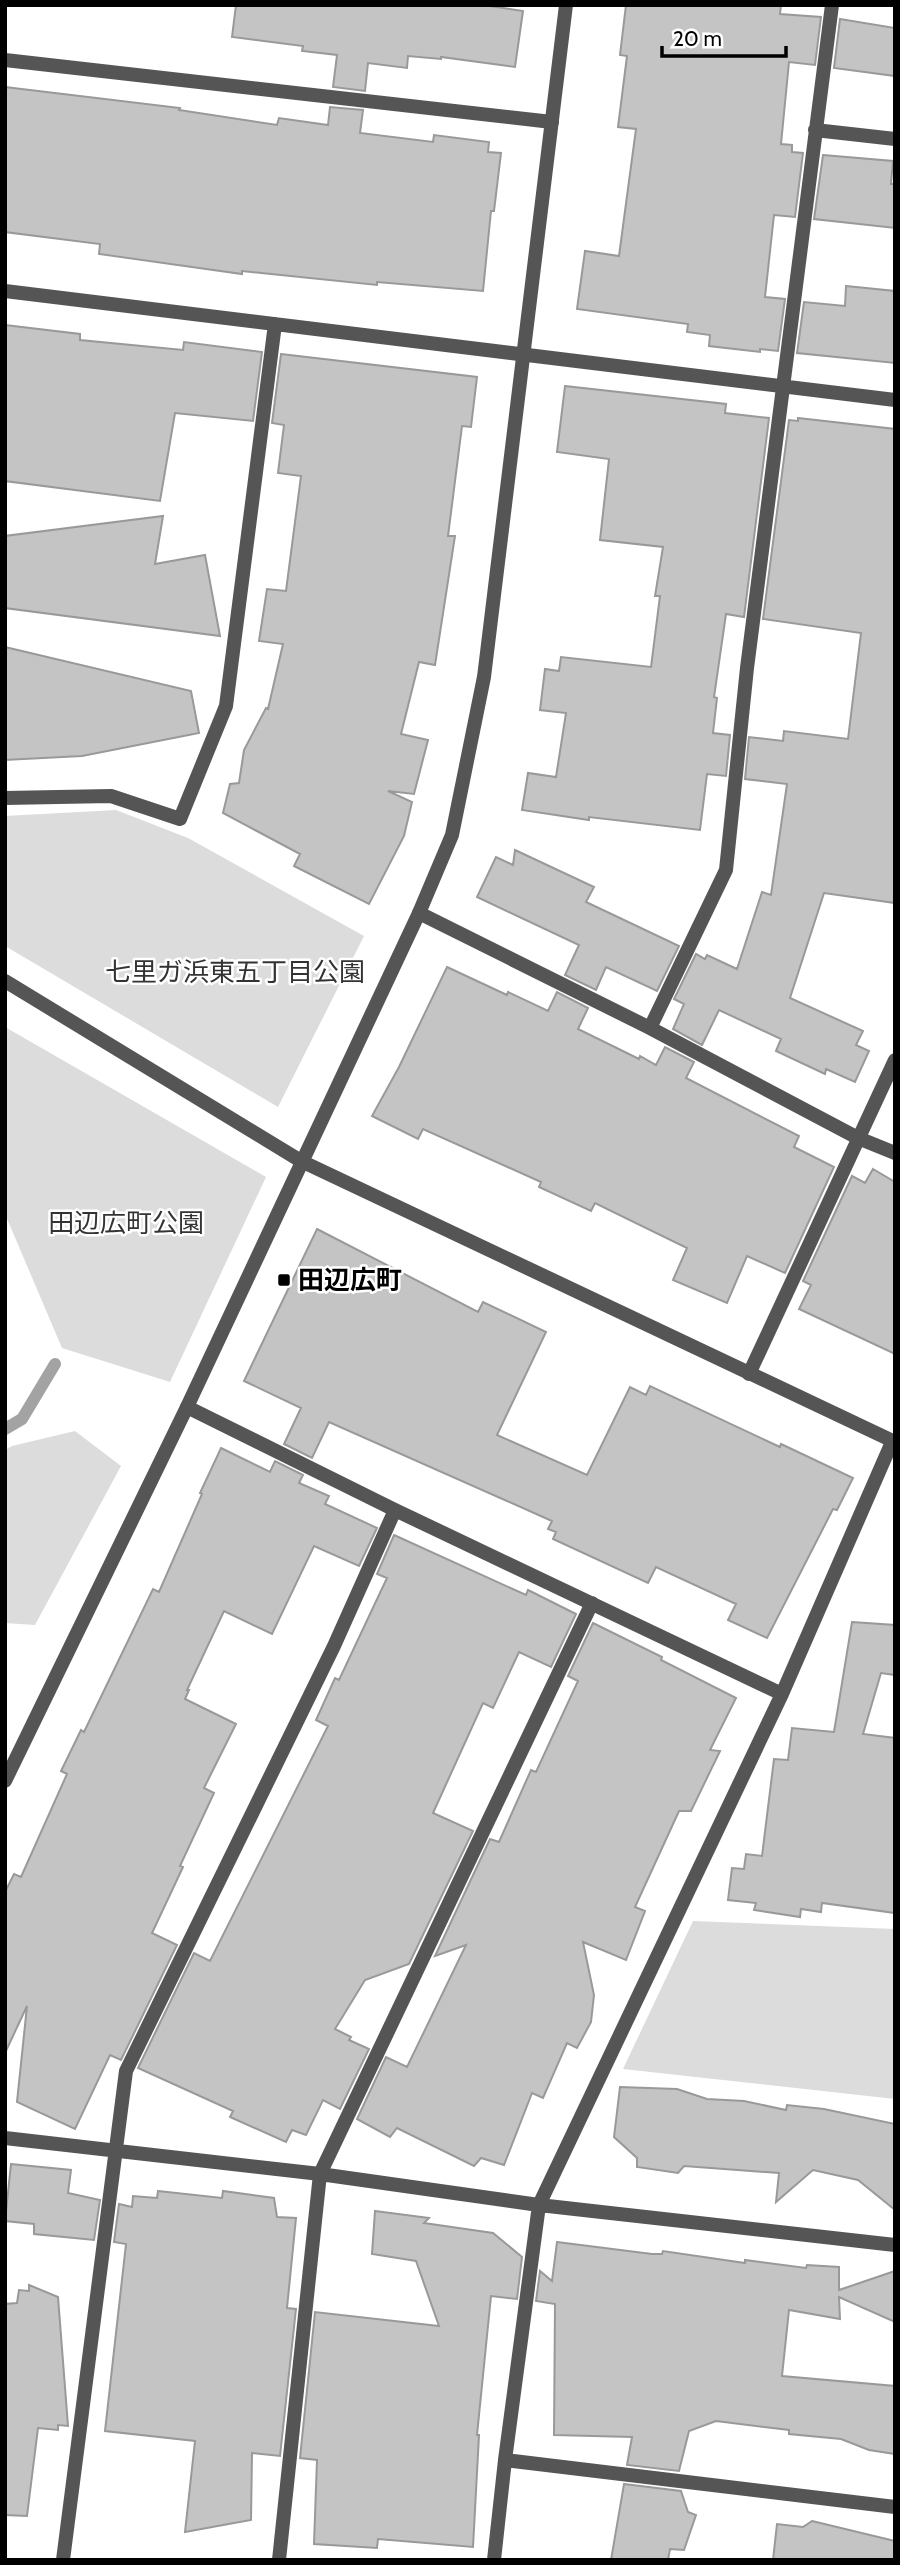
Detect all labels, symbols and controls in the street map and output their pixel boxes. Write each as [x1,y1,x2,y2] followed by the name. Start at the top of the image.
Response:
[662,14,786,58] scale bar
[673,26,722,51] text: 20 m
[105,956,365,988] park label: 七里ガ浜東五丁目公園
[48,1207,204,1239] park label: 田辺広町公園
[298,1264,402,1296] place label: 田辺広町
[276,1272,292,1288] marker: 田辺広町

